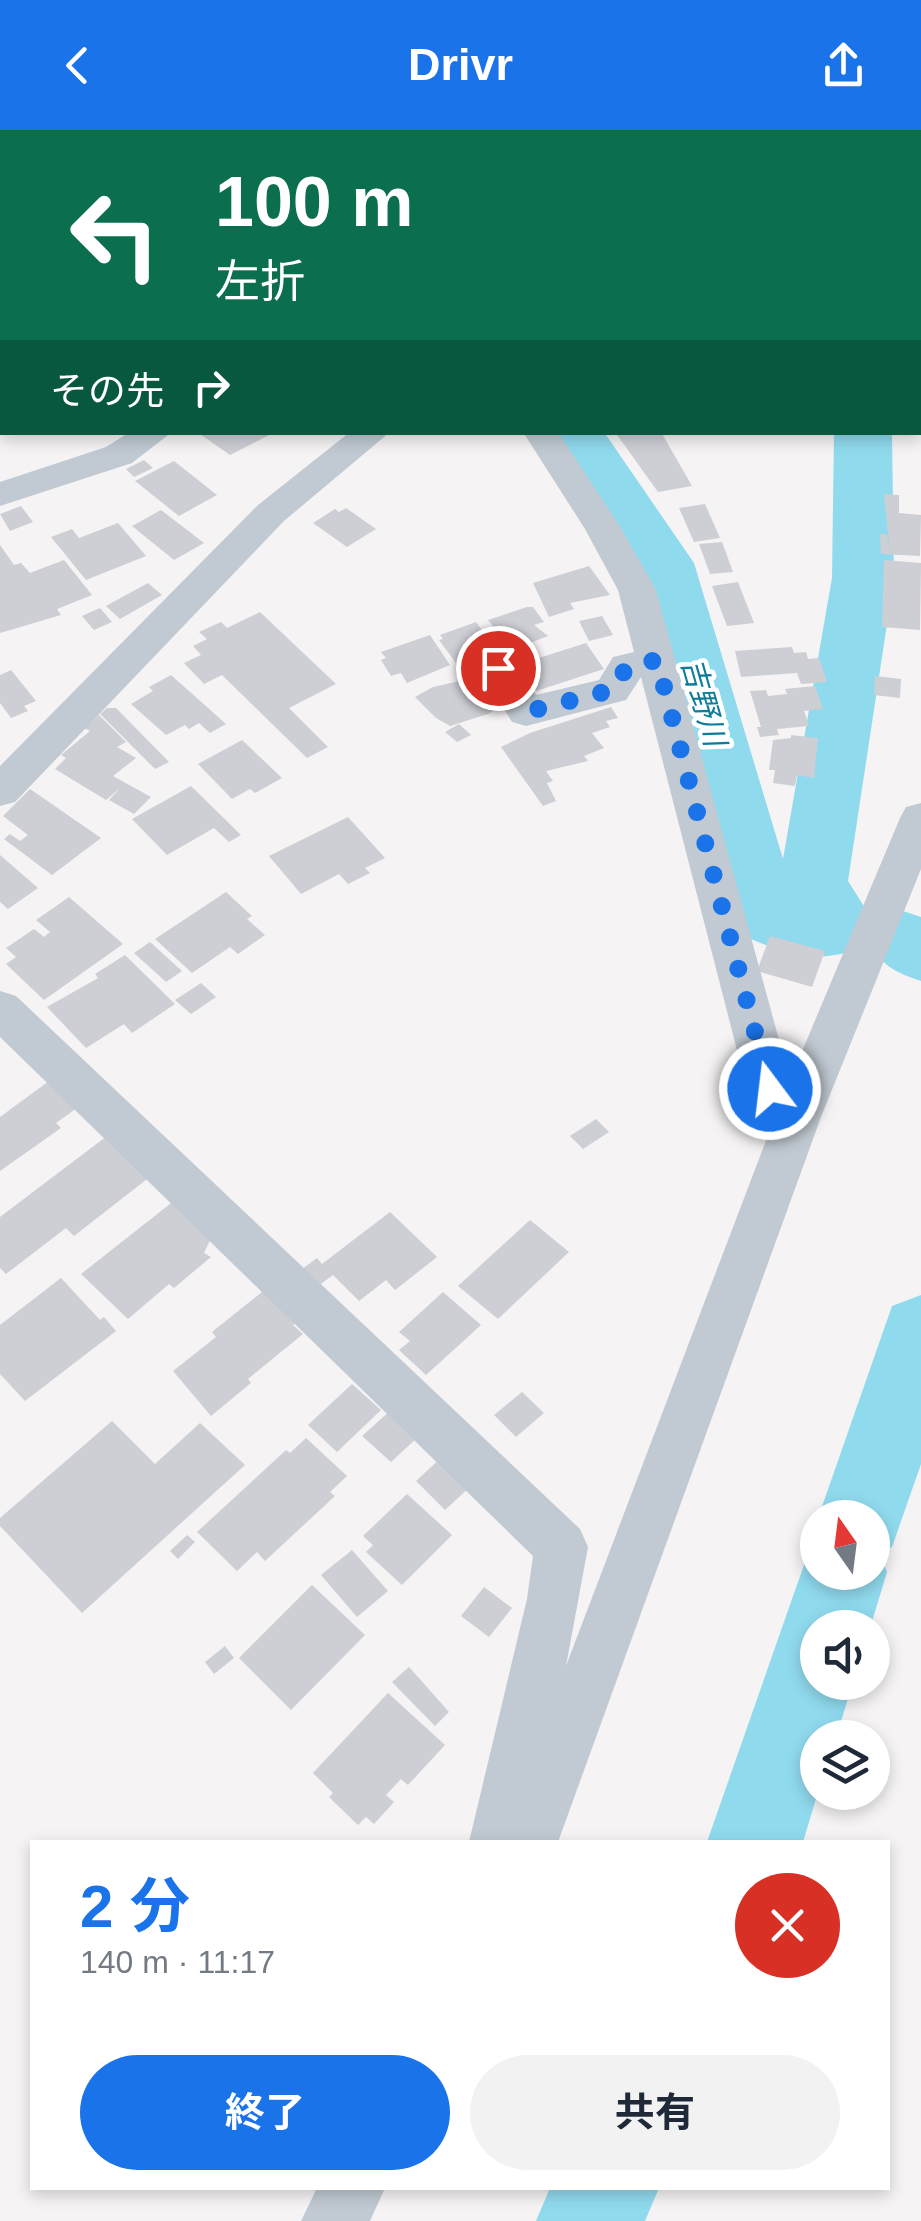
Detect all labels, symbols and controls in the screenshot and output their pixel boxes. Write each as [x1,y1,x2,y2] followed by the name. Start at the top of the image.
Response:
[50,38,105,93] icon: back
[816,38,871,93] icon: share
[408,39,513,90] text: Drivr
[215,163,413,241] text: 100 m
[50,170,180,300] icon: left
[215,256,305,307] text: 左折
[184,360,239,415] icon: right
[50,370,164,412] text: その先
[456,626,541,711] pin
[471,641,526,696] icon: arrive
[676,654,733,753] water label: 吉野川
[718,1037,822,1141] position arrow
[800,1500,890,1590] north arrow
[800,1500,890,1810] map controls
[800,1610,890,1700] button: sound
[800,1720,890,1810] button: layers
[80,1873,190,1940] text: 2 分
[735,1873,840,1978] button: close
[80,1944,275,1980] text: 140 m · 11:17
[80,2055,450,2170] button: 終了
[470,2055,840,2170] button: 共有

